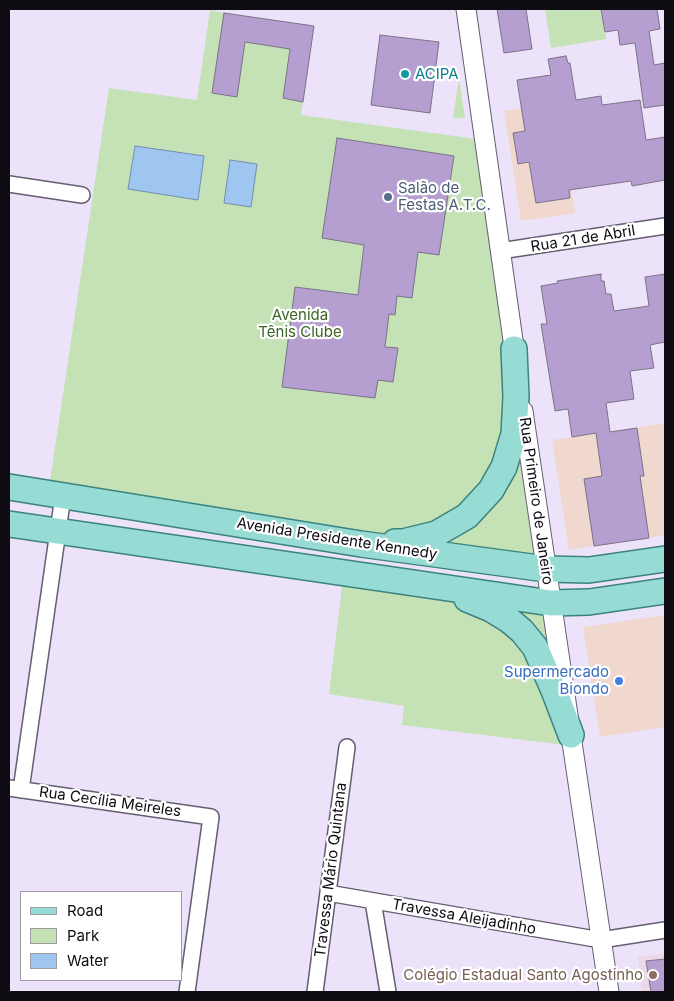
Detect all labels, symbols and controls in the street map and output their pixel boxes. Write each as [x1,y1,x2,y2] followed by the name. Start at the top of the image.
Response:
[415,65,459,83] place label: ACIPA
[399,68,411,80] marker: ACIPA
[398,179,491,214] place label: Salão de Festas A.T.C.
[382,191,394,203] marker: Salão de Festas A.T.C.
[530,222,636,256] street label: Rua 21 de Abril
[258,306,342,341] park label: Avenida Tênis Clube
[515,416,557,586] street label: Rua Primeiro de Janeiro
[235,514,439,564] street label: Avenida Presidente Kennedy
[504,663,609,698] place label: Supermercado Biondo
[613,675,625,687] marker: Supermercado Biondo
[311,781,351,959] street label: Travessa Mário Quintana
[38,783,182,821] street label: Rua Cecília Meireles
[20,891,182,981] legend
[391,895,537,939] street label: Travessa Aleijadinho
[67,901,103,920] text: Road
[67,926,99,945] text: Park
[67,951,109,970] text: Water
[403,966,643,984] place label: Colégio Estadual Santo Agostinho
[647,969,659,981] marker: Colégio Estadual Santo Agostinho

